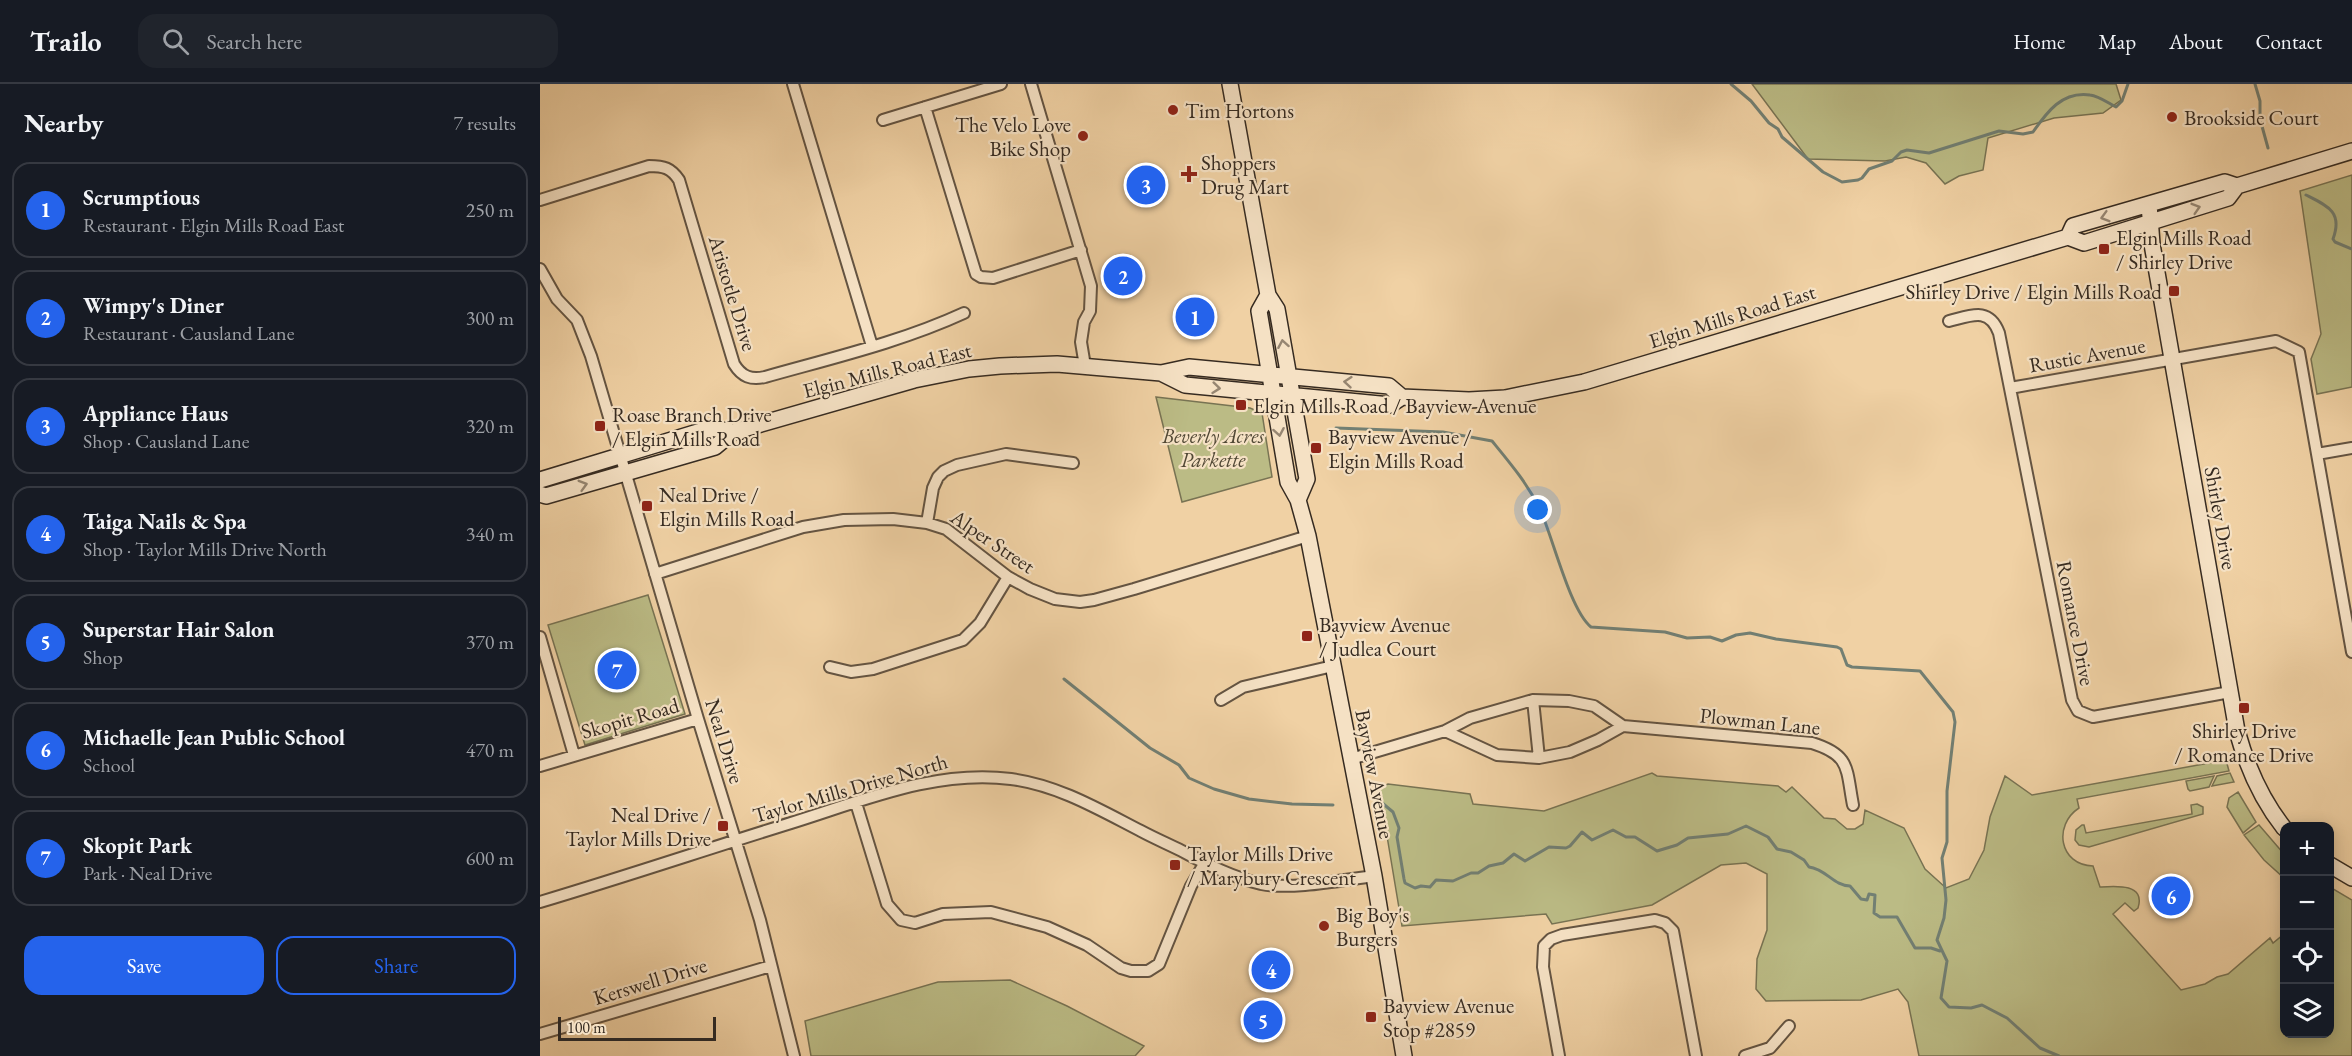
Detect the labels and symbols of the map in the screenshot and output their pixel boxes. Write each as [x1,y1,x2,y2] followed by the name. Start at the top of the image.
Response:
[1185,97,1294,124] place label: Tim Hortons
[1166,103,1180,117] marker: Tim Hortons
[2184,104,2319,131] place label: Brookside Court
[2165,110,2179,124] marker: Brookside Court
[955,111,1071,162] place label: The Velo Love Bike Shop
[1076,129,1090,143] marker: The Velo Love Bike Shop
[1201,149,1289,200] place label: Shoppers Drug Mart
[1126,162,1166,208] pin: 3
[1182,167,1196,181] marker: Shoppers Drug Mart
[2190,203,2201,215] one-way arrow
[2100,210,2111,222] one-way arrow
[2116,224,2252,275] place label: Elgin Mills Road / Shirley Drive
[702,231,763,354] street label: Aristotle Drive
[2097,242,2111,256] marker: Elgin Mills Road / Shirley Drive
[1104,254,1142,298] pin: 2
[1645,278,1819,354] street label: Elgin Mills Road East
[1905,278,2162,305] place label: Shirley Drive / Elgin Mills Road
[2167,284,2181,298] marker: Shirley Drive / Elgin Mills Road
[1176,294,1214,340] pin: 1
[2027,331,2147,379] street label: Rustic Avenue
[800,336,974,404] street label: Elgin Mills Road East
[1278,340,1290,349] one-way arrow
[1343,376,1353,389] one-way arrow
[1211,381,1220,394] one-way arrow
[1253,392,1536,419] place label: Elgin Mills Road / Bayview Avenue
[1234,398,1248,412] marker: Elgin Mills Road / Bayview Avenue
[612,401,772,452] place label: Roase Branch Drive / Elgin Mills Road
[593,419,607,433] marker: Roase Branch Drive / Elgin Mills Road
[1161,422,1264,473] park label: Beverly Acres Parkette
[1328,423,1472,474] place label: Bayview Avenue / Elgin Mills Road
[1272,427,1285,437] one-way arrow
[1309,441,1323,455] marker: Bayview Avenue / Elgin Mills Road
[2199,464,2243,572] street label: Shirley Drive
[577,480,588,492] one-way arrow
[659,481,795,532] place label: Neal Drive / Elgin Mills Road
[1523,495,1552,524] your location
[640,499,654,513] marker: Neal Drive / Elgin Mills Road
[945,502,1041,579] street label: Alper Street
[2051,558,2101,688] street label: Romance Drive
[1319,611,1450,662] place label: Bayview Avenue / Judlea Court
[1300,629,1314,643] marker: Bayview Avenue / Judlea Court
[598,648,637,692] pin: 7
[578,691,683,745] street label: Skopit Road
[699,695,751,787] street label: Neal Drive
[1698,701,1822,741] street label: Plowman Lane
[2237,701,2251,715] marker: Shirley Drive / Romance Drive
[1349,707,1401,841] street label: Bayview Avenue
[2174,717,2314,768] place label: Shirley Drive / Romance Drive
[749,747,951,829] street label: Taylor Mills Drive North
[565,801,711,852] place label: Neal Drive / Taylor Mills Drive
[716,819,730,833] marker: Neal Drive / Taylor Mills Drive
[1187,840,1356,891] place label: Taylor Mills Drive / Marybury Crescent
[1168,858,1182,872] marker: Taylor Mills Drive / Marybury Crescent
[2152,874,2190,918] pin: 6
[1336,901,1409,952] place label: Big Boy's Burgers
[1317,919,1331,933] marker: Big Boy's Burgers
[1252,948,1290,992] pin: 4
[590,951,710,1011] street label: Kerswell Drive
[1383,992,1514,1043] place label: Bayview Avenue Stop #2859
[1244,998,1282,1042] pin: 5
[1364,1010,1378,1024] marker: Bayview Avenue Stop #2859
[558,1014,716,1042] scale bar

